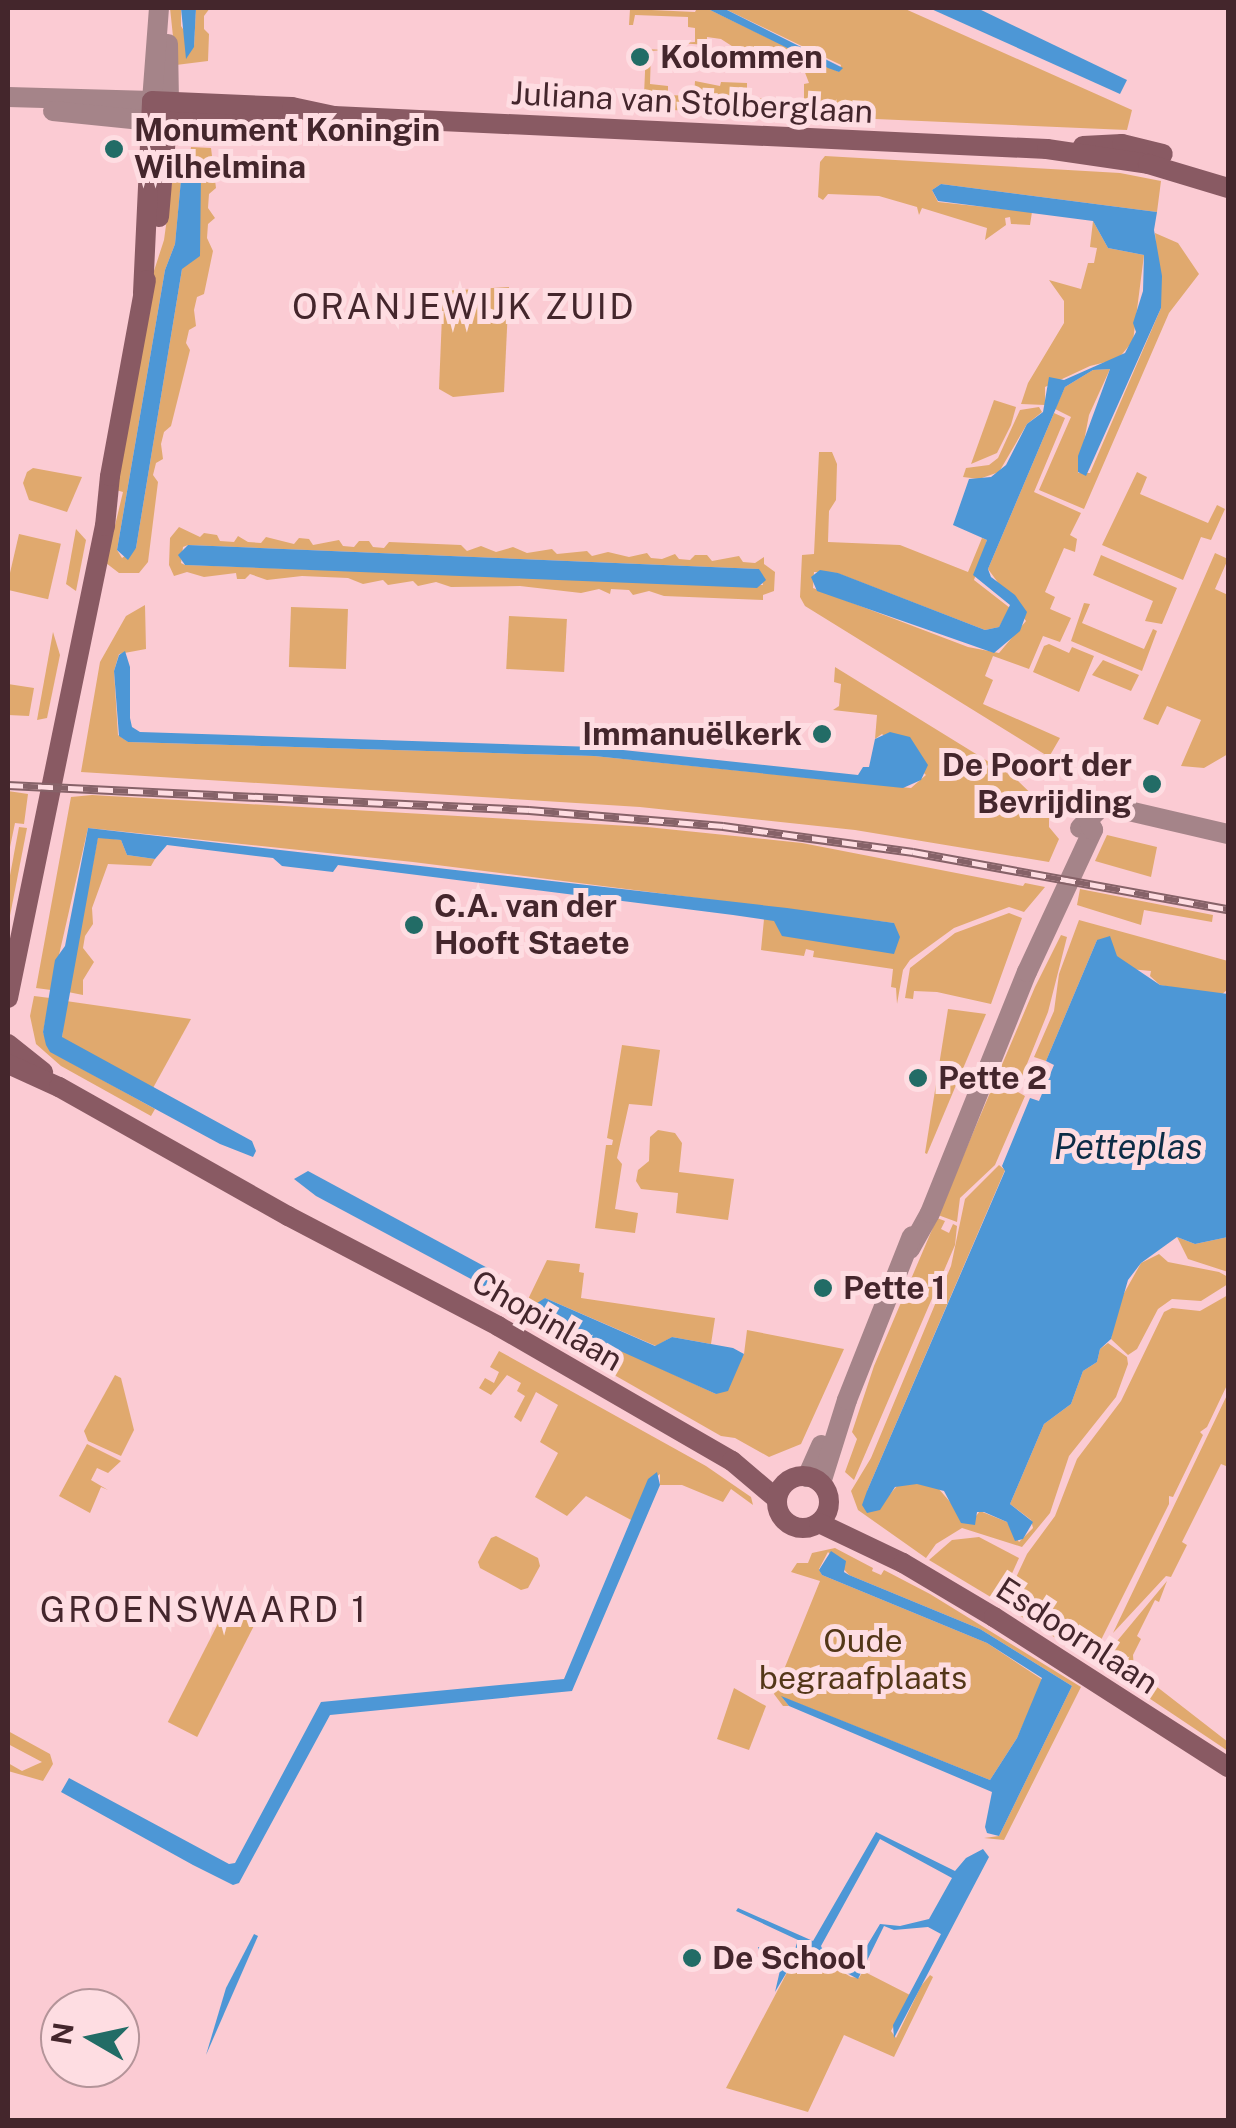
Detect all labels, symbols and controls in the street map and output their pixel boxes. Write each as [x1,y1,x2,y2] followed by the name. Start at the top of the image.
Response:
[660,38,823,76] place label: Kolommen
[629,46,651,68] marker: Kolommen
[510,74,874,132] street label: Juliana van Stolberglaan
[134,112,440,187] place label: Monument Koningin Wilhelmina
[103,138,125,160] marker: Monument Koningin Wilhelmina
[292,286,636,328] district label: ORANJEWIJK ZUID
[582,715,802,753] place label: Immanuëlkerk
[811,723,833,745] marker: Immanuëlkerk
[941,747,1132,822] place label: De Poort der Bevrijding
[1141,773,1163,795] marker: De Poort der Bevrijding
[434,888,630,963] place label: C.A. van der Hooft Staete
[403,914,425,936] marker: C.A. van der Hooft Staete
[938,1059,1047,1097] place label: Pette 2
[907,1067,929,1089] marker: Pette 2
[1054,1126,1202,1168] water label: Petteplas
[465,1262,629,1380] street label: Chopinlaan
[843,1269,946,1307] place label: Pette 1
[812,1277,834,1299] marker: Pette 1
[989,1569,1165,1703] street label: Esdoornlaan
[40,1589,368,1631] district label: GROENSWAARD 1
[759,1623,967,1698] park label: Oude begraafplaats
[712,1939,866,1977] place label: De School
[681,1947,703,1969] marker: De School
[40,1988,140,2088] north arrow
[44,2020,80,2047] text: N

